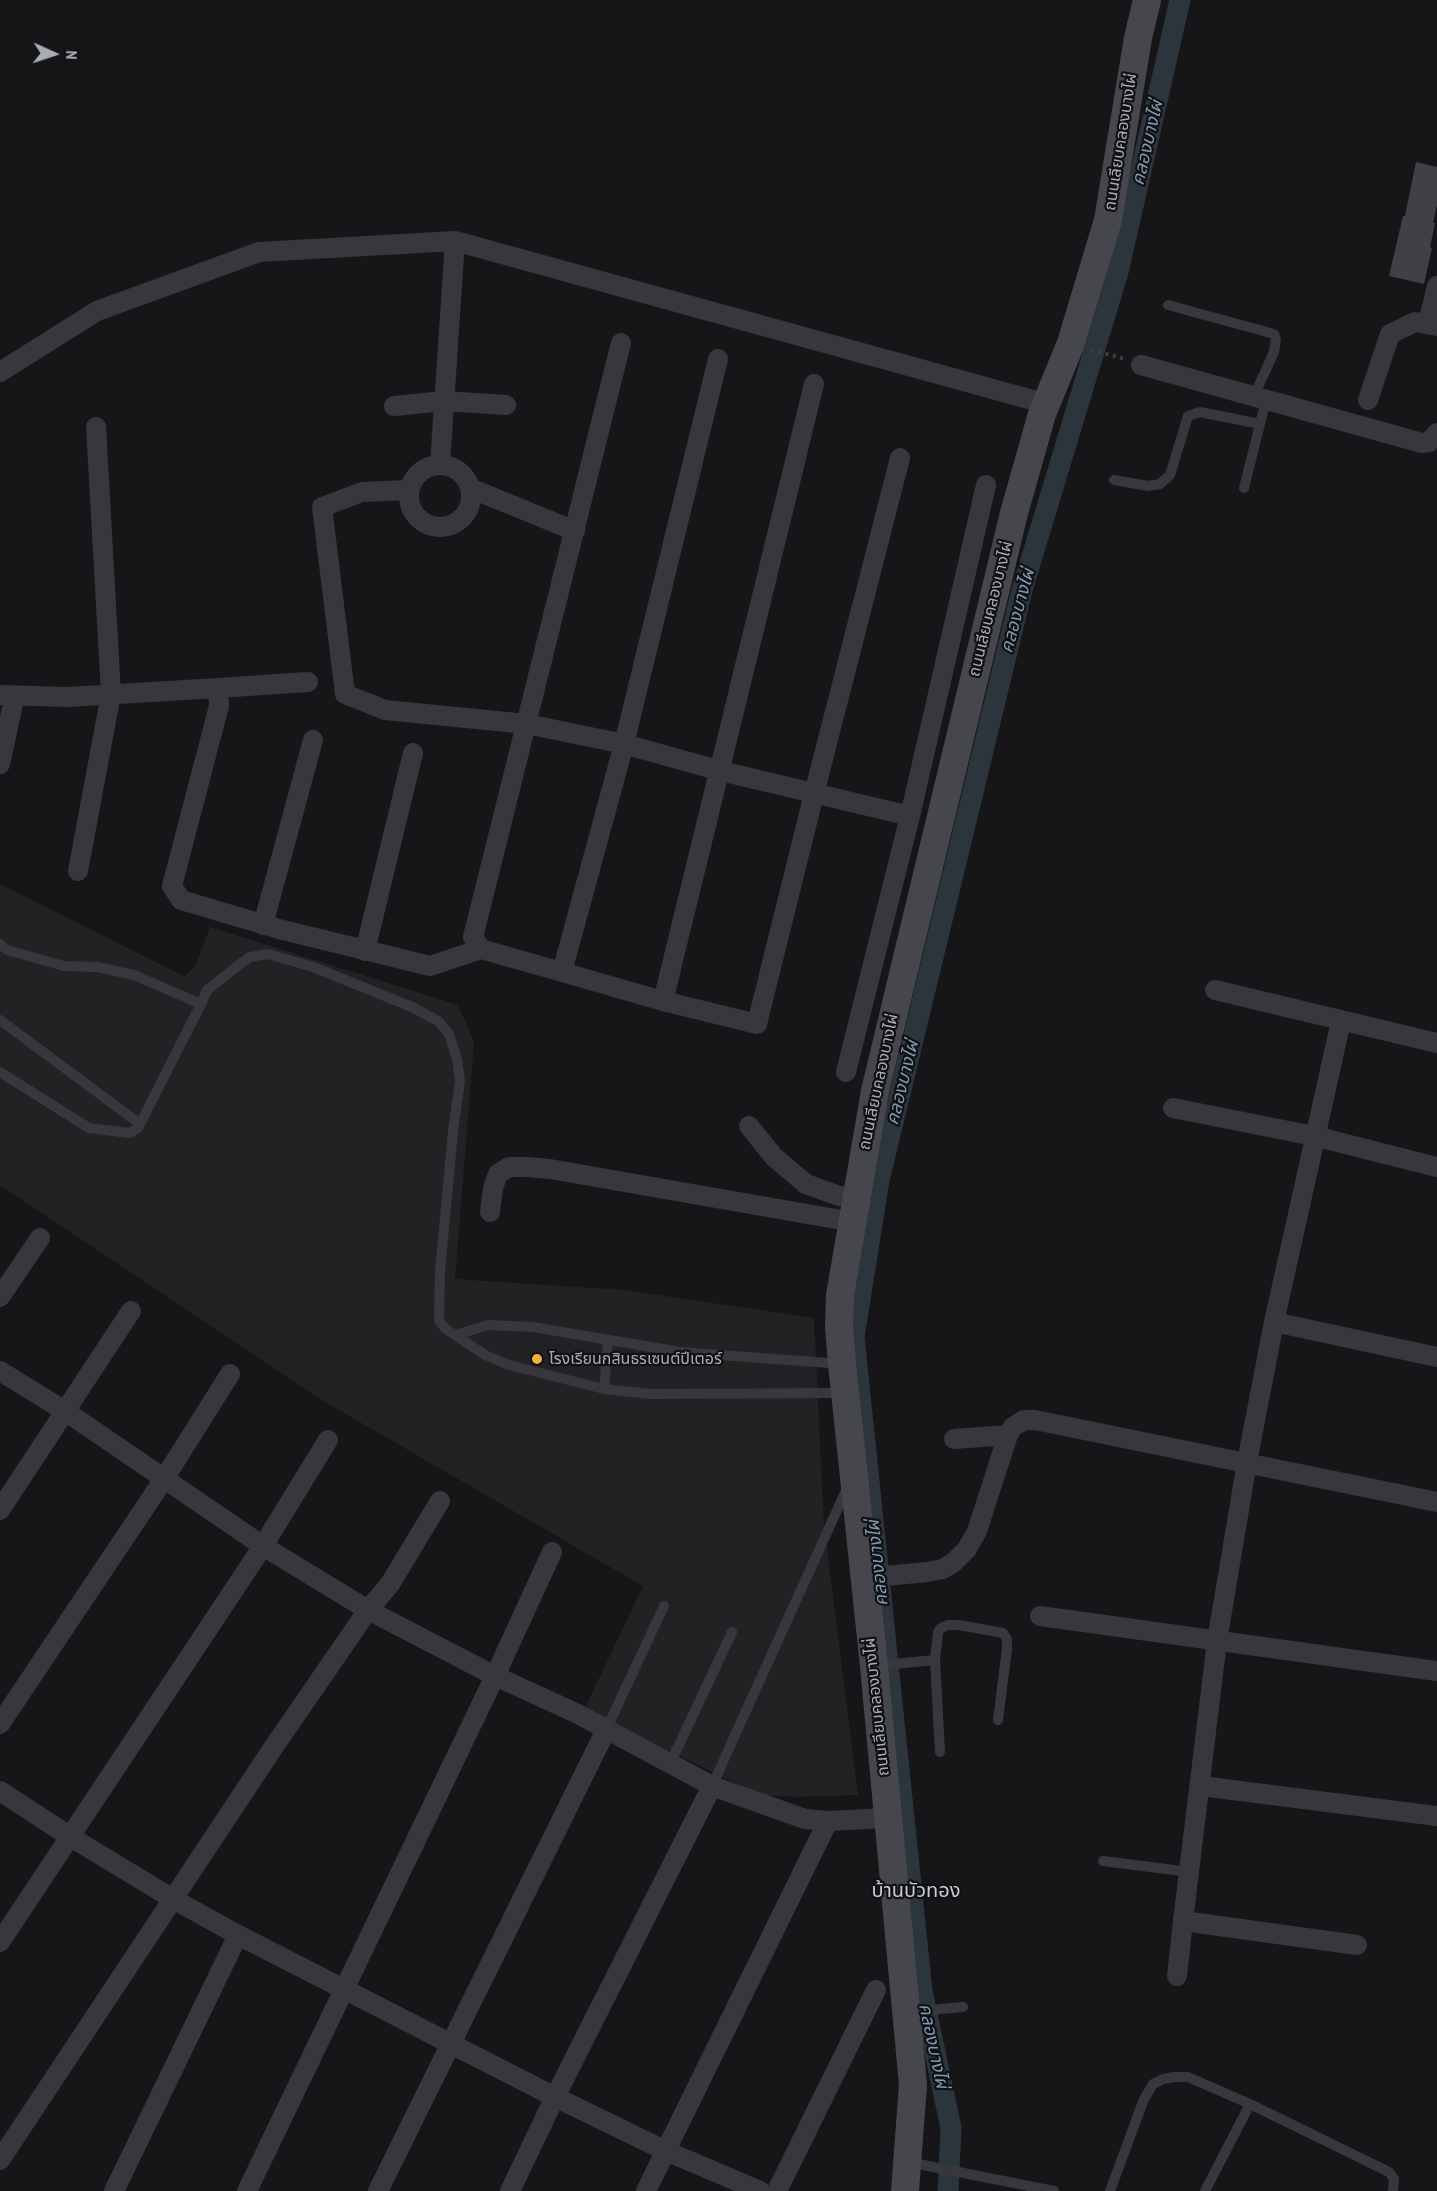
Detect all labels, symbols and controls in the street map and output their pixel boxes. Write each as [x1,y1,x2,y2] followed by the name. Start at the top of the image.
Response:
[24,24,84,84] north arrow
[62,50,82,60] text: N
[1101,72,1141,212] street label: ถนนเลียบคลองบางไผ่
[1128,99,1168,187] water label: คลองบางไผ่
[965,539,1017,679] street label: ถนนเลียบคลองบางไผ่
[996,567,1040,655] water label: คลองบางไผ่
[855,1012,903,1152] street label: ถนนเลียบคลองบางไผ่
[882,1039,924,1127] water label: คลองบางไผ่
[549,1349,722,1369] place label: โรงเรียนกสินธรเซนต์ปีเตอร์
[530,1352,544,1366] marker: โรงเรียนกสินธรเซนต์ปีเตอร์
[863,1519,893,1607] water label: คลองบางไผ่
[860,1637,894,1777] street label: ถนนเลียบคลองบางไผ่
[872,1879,960,1903] district label: บ้านบัวทอง
[913,2002,953,2090] water label: คลองบางไผ่

